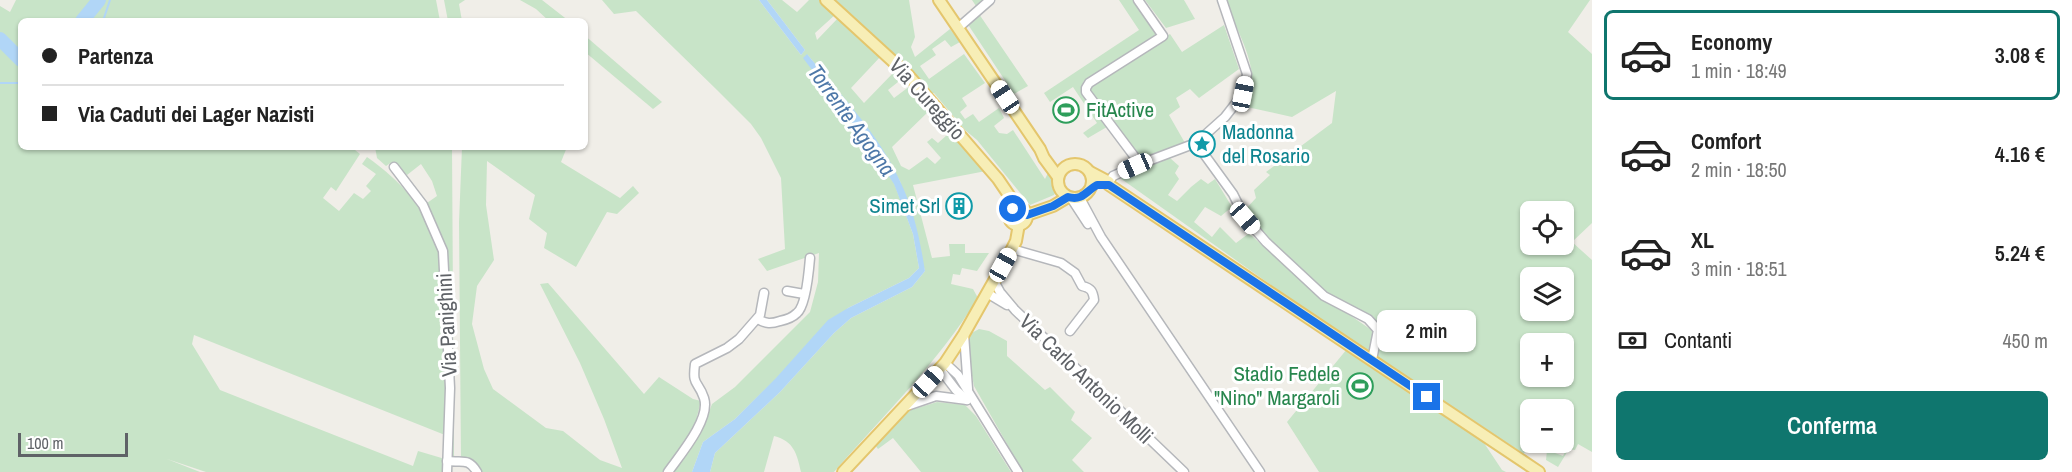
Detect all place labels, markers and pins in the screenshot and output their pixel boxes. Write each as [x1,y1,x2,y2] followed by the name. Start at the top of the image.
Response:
[1051,95,1081,125] sports icon: FitActive
[1086,95,1154,124] place label: FitActive
[1222,117,1310,170] place label: Madonna del Rosario
[1187,129,1217,159] place icon: Madonna del Rosario
[869,191,940,220] place label: Simet Srl
[944,191,974,221] building icon: Simet Srl
[1214,359,1340,412] place label: Stadio Fedele "Nino" Margaroli
[1345,371,1375,401] sports icon: Stadio Fedele "Nino" Margaroli

